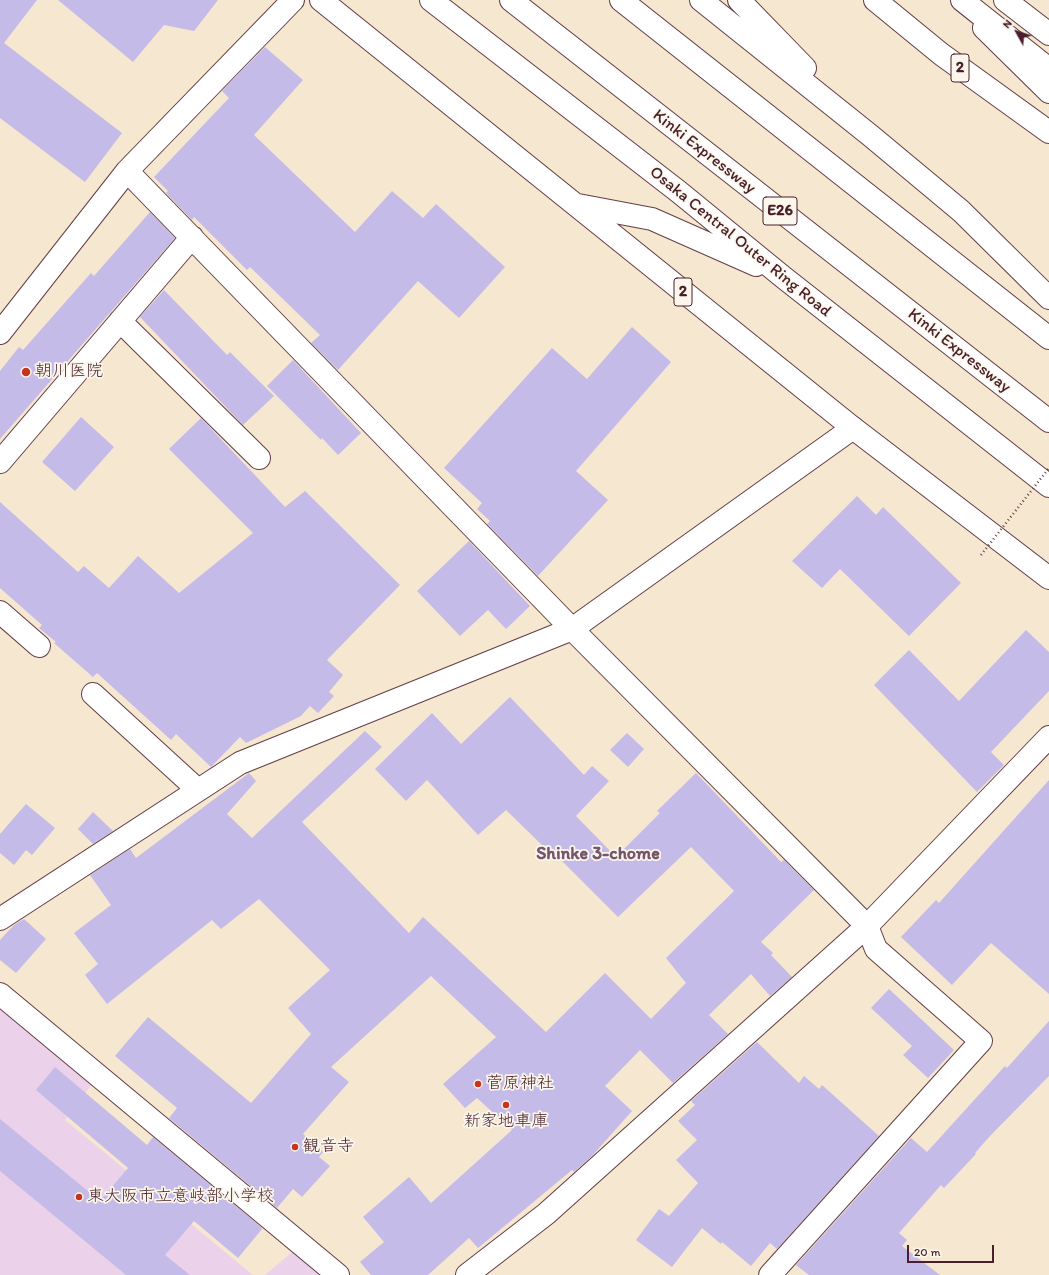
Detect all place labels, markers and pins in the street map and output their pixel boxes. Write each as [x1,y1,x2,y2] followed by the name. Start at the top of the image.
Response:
[35,362,103,382] place label: 朝川医院
[20,366,32,378] marker: 朝川医院
[486,1074,554,1094] place label: 菅原神社
[473,1079,483,1089] marker: 菅原神社
[501,1100,511,1110] marker: 新家地車庫
[464,1112,548,1132] place label: 新家地車庫
[303,1137,354,1157] place label: 観音寺
[290,1142,300,1152] marker: 観音寺
[87,1187,274,1207] place label: 東大阪市立意岐部小学校
[74,1192,84,1202] marker: 東大阪市立意岐部小学校

